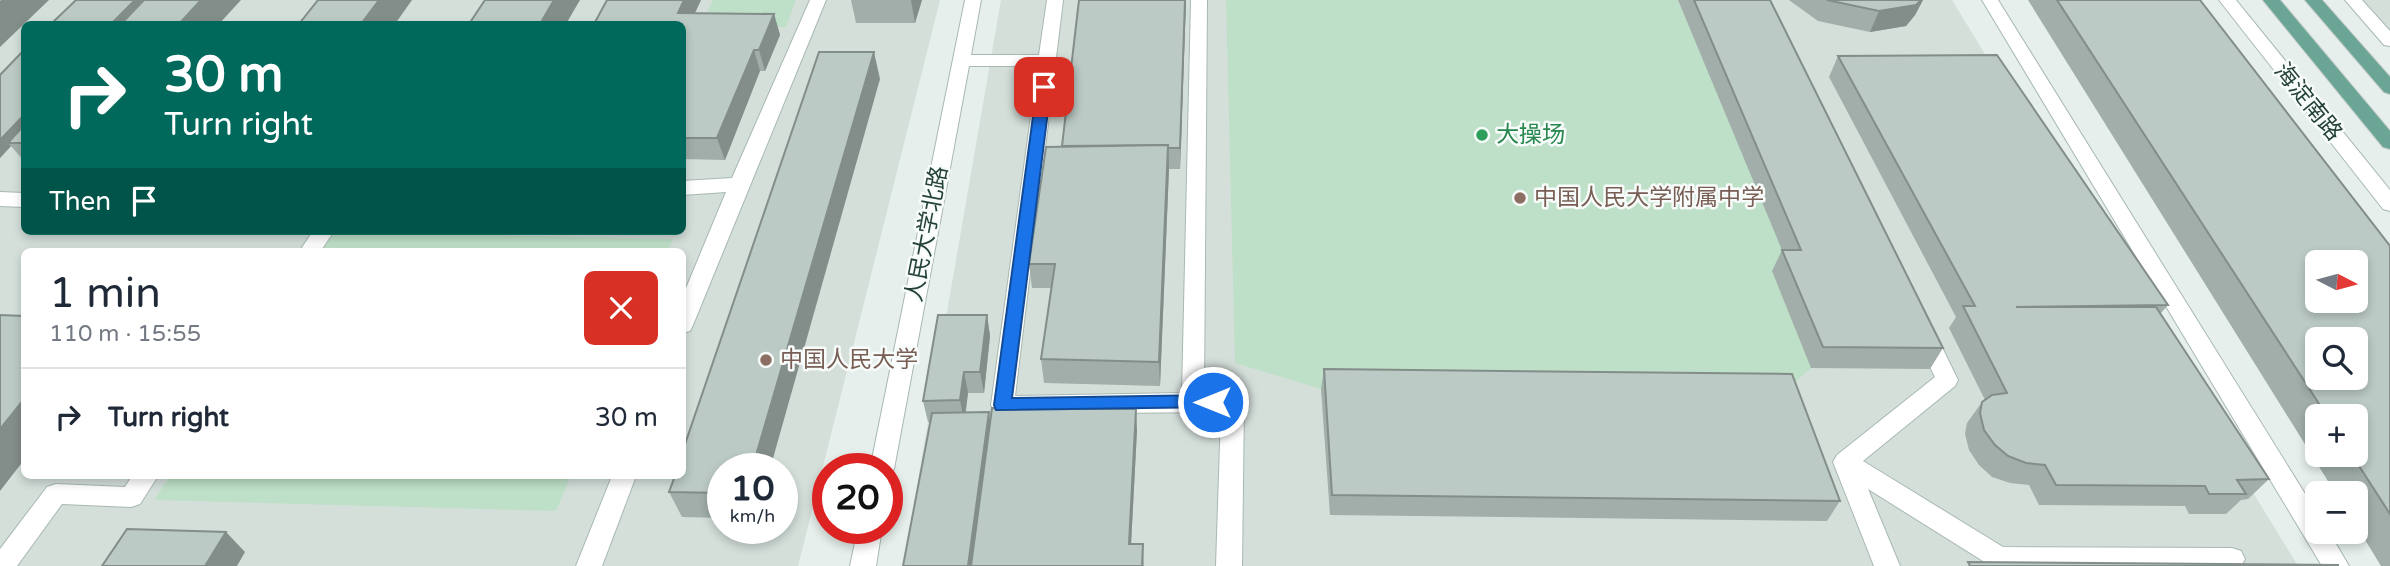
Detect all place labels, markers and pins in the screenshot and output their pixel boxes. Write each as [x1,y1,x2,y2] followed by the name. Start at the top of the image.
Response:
[1014,57,1074,117] pin
[1496,121,1565,149] place label: 大操场
[1474,127,1490,143] marker: 大操场
[1534,184,1764,212] place label: 中国人民大学附属中学
[1512,190,1528,206] marker: 中国人民大学附属中学
[780,346,918,374] place label: 中国人民大学
[758,352,774,368] marker: 中国人民大学

